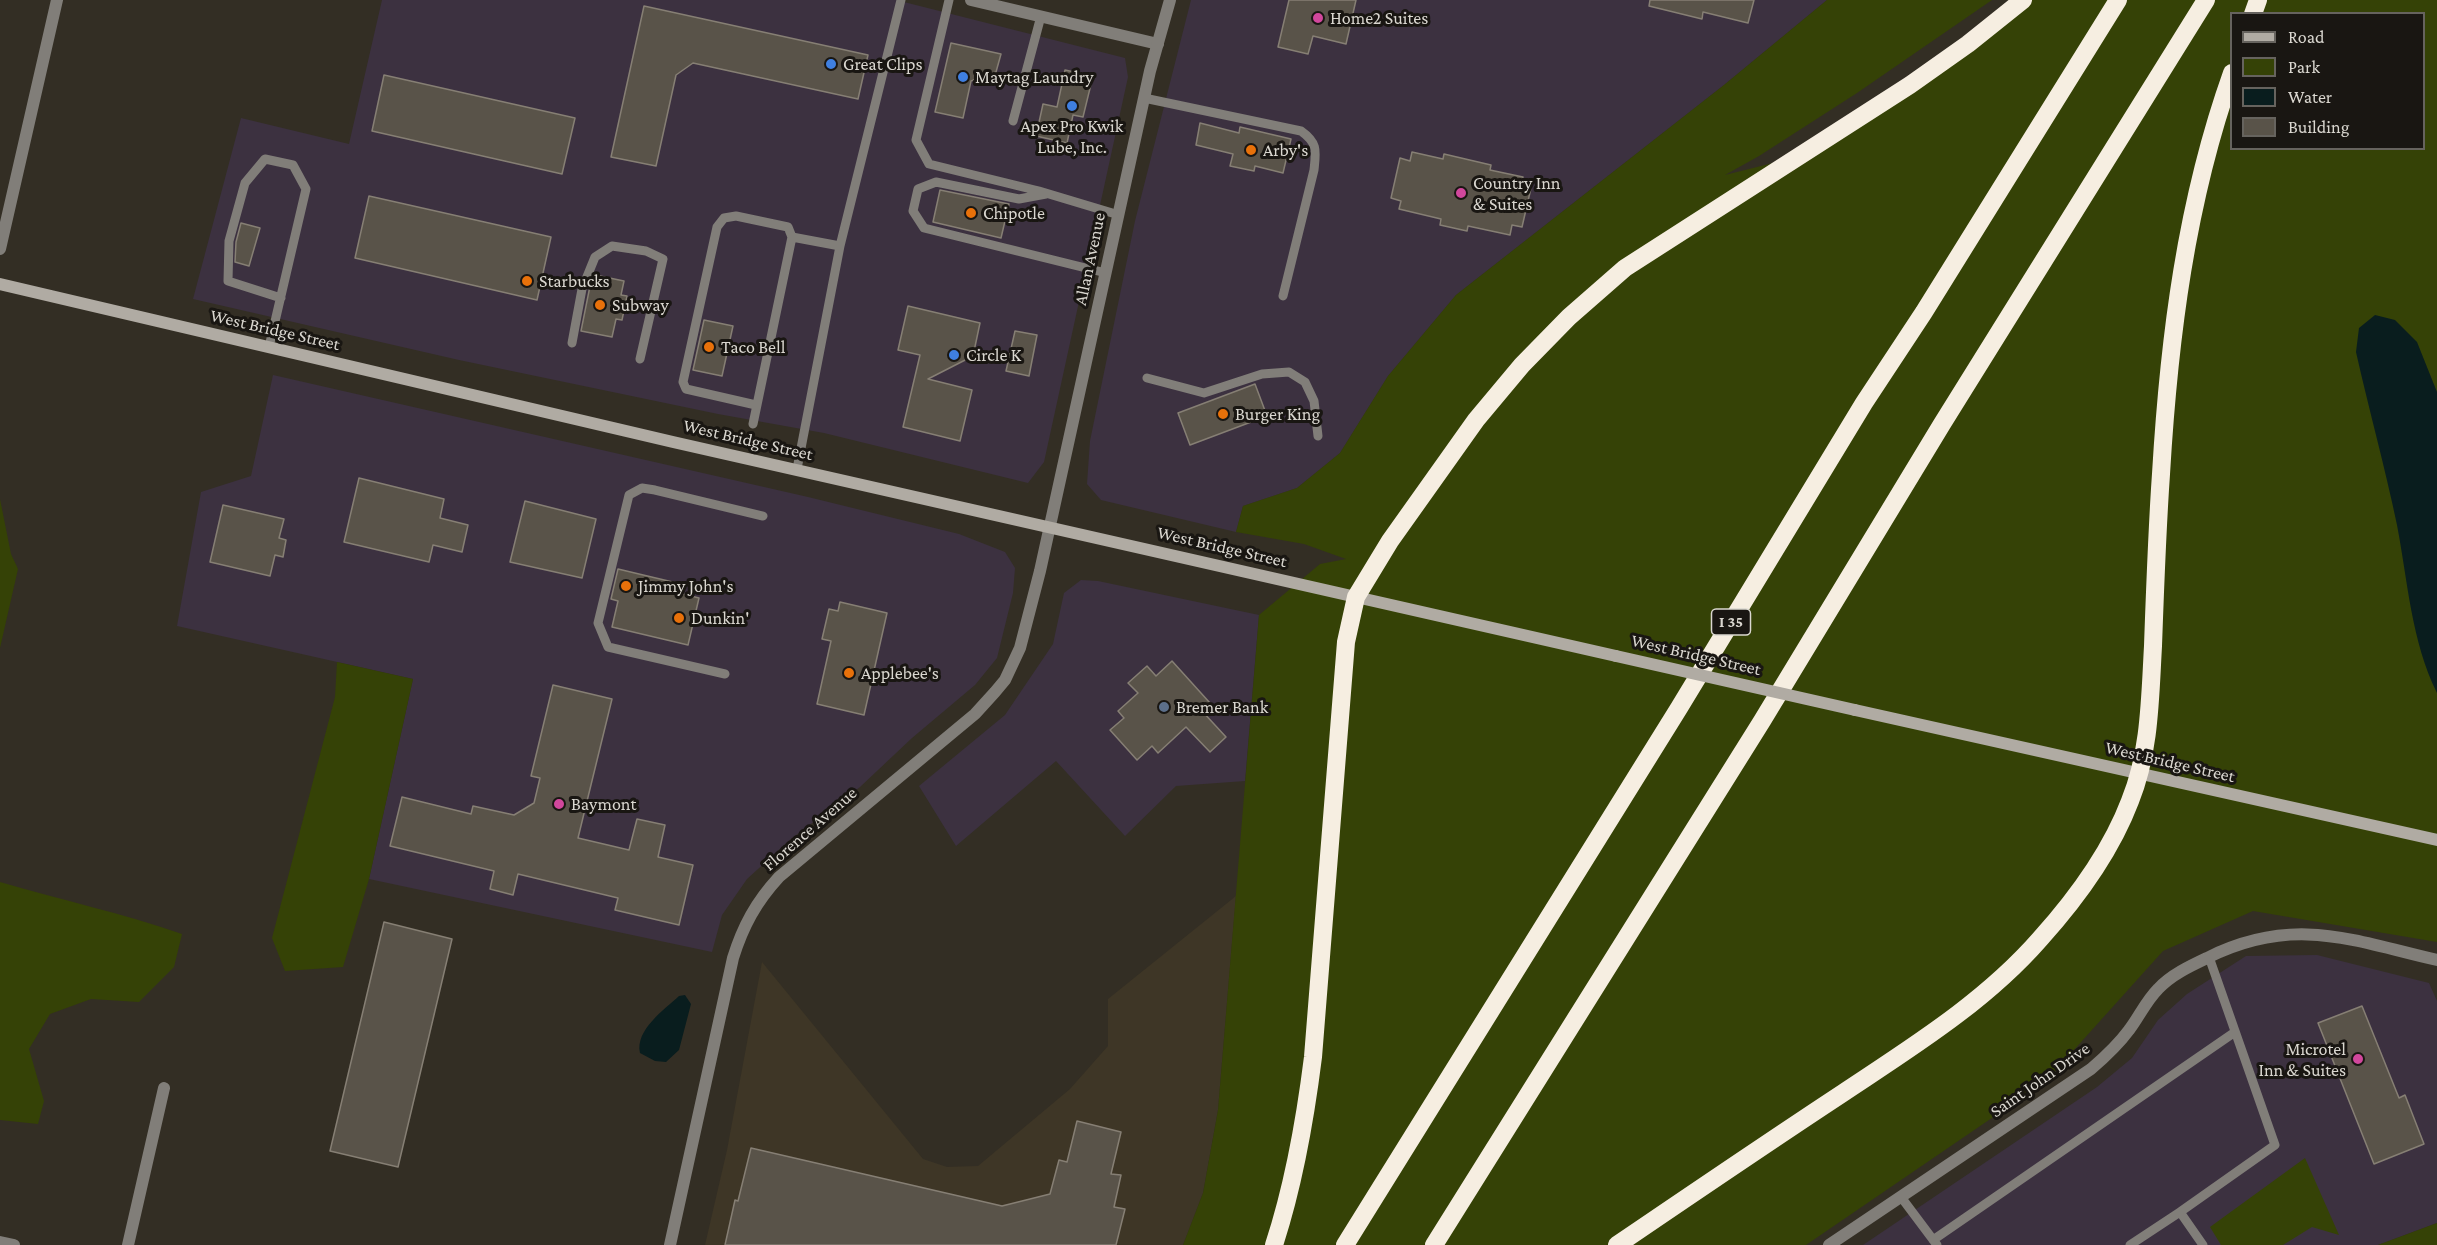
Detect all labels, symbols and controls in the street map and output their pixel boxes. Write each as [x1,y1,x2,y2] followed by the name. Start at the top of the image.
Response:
[1330,7,1428,29] place label: Home2 Suites
[1311,11,1325,25] marker: Home2 Suites
[2230,12,2425,150] legend
[2288,27,2325,47] text: Road
[843,53,923,75] place label: Great Clips
[824,57,838,71] marker: Great Clips
[2288,57,2320,77] text: Park
[975,66,1094,88] place label: Maytag Laundry
[956,70,970,84] marker: Maytag Laundry
[2288,87,2332,107] text: Water
[1065,99,1079,113] marker: Apex Pro Kwik Lube, Inc.
[1021,115,1123,158] place label: Apex Pro Kwik Lube, Inc.
[2288,117,2349,137] text: Building
[1263,139,1308,161] place label: Arby's
[1244,143,1258,157] marker: Arby's
[1473,172,1561,214] place label: Country Inn & Suites
[1454,186,1468,200] marker: Country Inn & Suites
[983,202,1045,224] place label: Chipotle
[964,206,978,220] marker: Chipotle
[1070,211,1110,307] street label: Allan Avenue
[539,270,610,292] place label: Starbucks
[520,274,534,288] marker: Starbucks
[612,294,669,316] place label: Subway
[593,298,607,312] marker: Subway
[208,305,342,355] street label: West Bridge Street
[721,336,785,358] place label: Taco Bell
[702,340,716,354] marker: Taco Bell
[966,344,1021,366] place label: Circle K
[947,348,961,362] marker: Circle K
[1235,403,1320,425] place label: Burger King
[1216,407,1230,421] marker: Burger King
[681,415,815,465] street label: West Bridge Street
[1155,522,1289,572] street label: West Bridge Street
[638,575,734,597] place label: Jimmy John's
[619,579,633,593] marker: Jimmy John's
[691,607,749,629] place label: Dunkin'
[1712,609,1750,635] road number: I 35
[672,611,686,625] marker: Dunkin'
[1629,630,1763,680] street label: West Bridge Street
[861,662,939,684] place label: Applebee's
[842,666,856,680] marker: Applebee's
[1176,696,1268,718] place label: Bremer Bank
[1157,700,1171,714] marker: Bremer Bank
[2103,737,2237,787] street label: West Bridge Street
[758,782,862,876] street label: Florence Avenue
[571,793,636,815] place label: Baymont
[552,797,566,811] marker: Baymont
[1986,1038,2094,1122] street label: Saint John Drive
[2258,1038,2346,1080] place label: Microtel Inn & Suites
[2351,1052,2365,1066] marker: Microtel Inn & Suites

